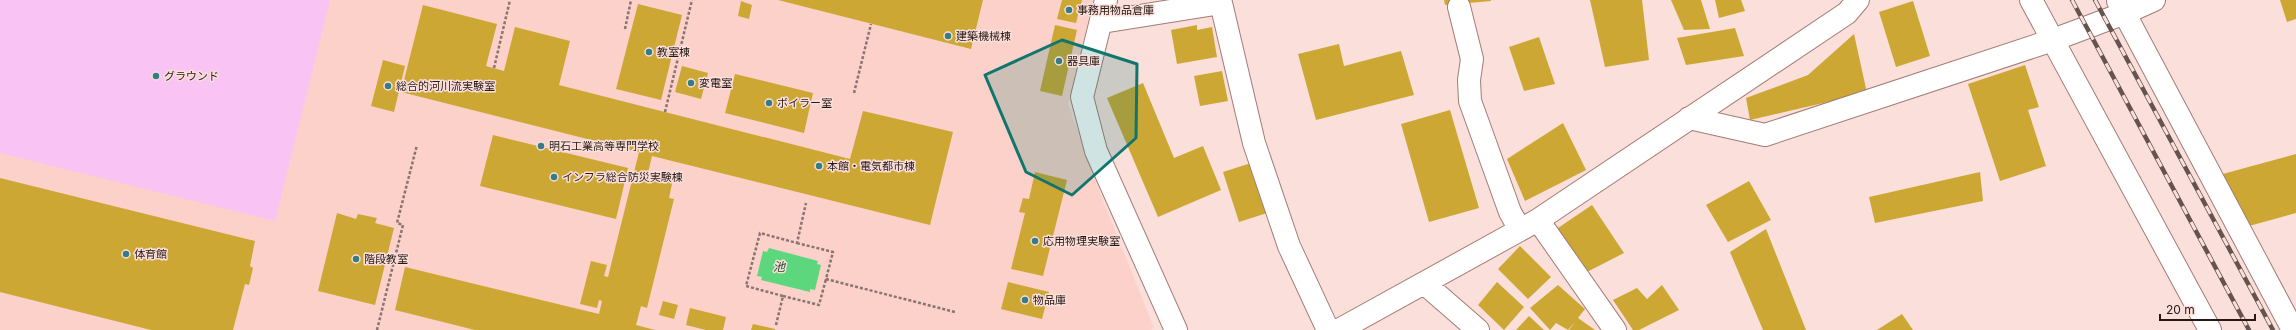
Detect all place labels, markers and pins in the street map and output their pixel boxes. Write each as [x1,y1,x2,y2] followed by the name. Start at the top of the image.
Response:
[1077,3,1154,17] place label: 事務用物品倉庫
[1064,5,1074,15] marker: 事務用物品倉庫
[956,29,1011,43] place label: 建築機械棟
[943,31,953,41] marker: 建築機械棟
[657,45,690,59] place label: 教室棟
[644,47,654,57] marker: 教室棟
[1067,54,1100,68] place label: 器具庫
[1054,56,1064,66] marker: 器具庫
[164,69,219,83] place label: グラウンド
[151,71,161,81] marker: グラウンド
[699,76,732,90] place label: 変電室
[686,78,696,88] marker: 変電室
[396,79,495,93] place label: 総合的河川流実験室
[383,81,393,91] marker: 総合的河川流実験室
[777,96,832,110] place label: ボイラー室
[764,98,774,108] marker: ボイラー室
[549,139,659,153] place label: 明石工業高等専門学校
[536,141,546,151] marker: 明石工業高等専門学校
[827,159,915,173] place label: 本館・電気都市棟
[814,161,824,171] marker: 本館・電気都市棟
[562,170,683,184] place label: インフラ総合防災実験棟
[549,172,559,182] marker: インフラ総合防災実験棟
[1043,234,1120,248] place label: 応用物理実験室
[1030,236,1040,246] marker: 応用物理実験室
[134,247,167,261] place label: 体育館
[121,249,131,259] marker: 体育館
[364,252,408,266] place label: 階段教室
[351,254,361,264] marker: 階段教室
[1033,293,1066,307] place label: 物品庫
[1020,295,1030,305] marker: 物品庫

